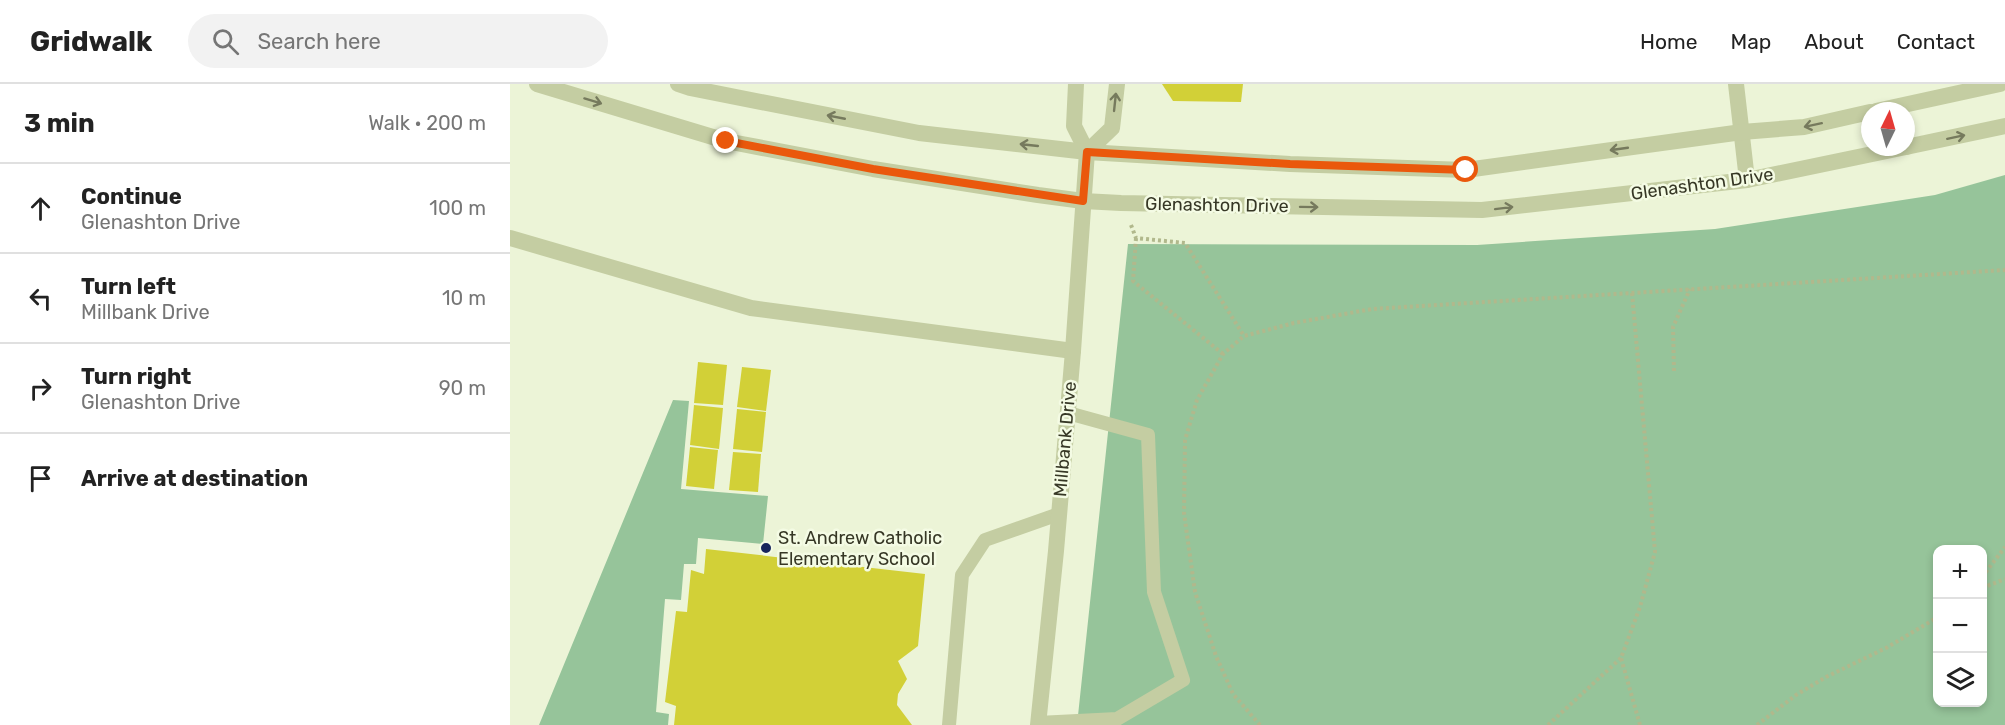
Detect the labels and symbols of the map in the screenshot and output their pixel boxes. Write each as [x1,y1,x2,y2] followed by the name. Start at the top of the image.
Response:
[1110,93,1121,113] one-way arrow
[583,96,602,107] one-way arrow
[1861,102,1915,156] north arrow
[827,111,846,122] one-way arrow
[1804,120,1823,131] one-way arrow
[712,127,738,153] route end
[1946,130,1965,142] one-way arrow
[1019,139,1039,150] one-way arrow
[1610,143,1630,154] one-way arrow
[1452,156,1478,182] route start
[1629,163,1775,205] street label: Glenashton Drive
[1145,193,1289,217] street label: Glenashton Drive
[1299,201,1319,213] one-way arrow
[1494,202,1514,213] one-way arrow
[1049,380,1081,498] street label: Millbank Drive
[778,527,942,570] place label: St. Andrew Catholic Elementary School
[759,541,773,555] marker: St. Andrew Catholic Elementary School

